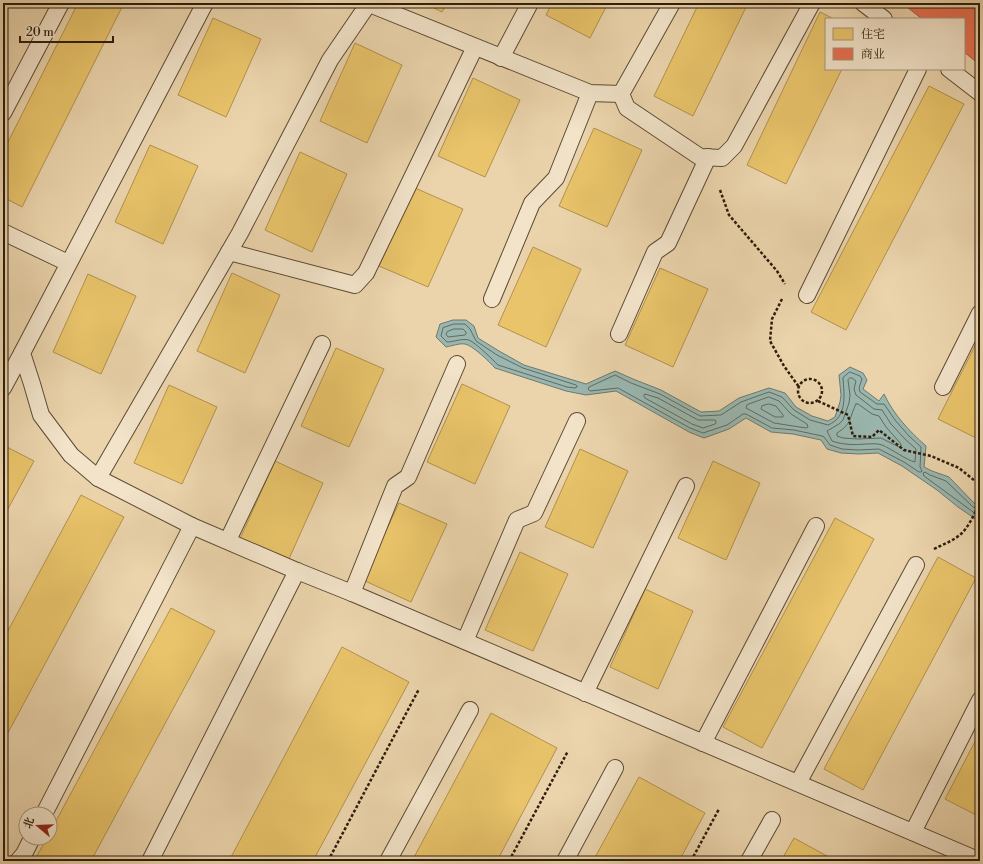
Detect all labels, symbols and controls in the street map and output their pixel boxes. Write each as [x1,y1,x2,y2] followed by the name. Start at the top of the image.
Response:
[20,18,113,44] scale bar
[825,18,965,70] legend
[26,25,54,40] text: 20 m
[861,27,885,42] text: 住宅
[861,47,885,62] text: 商业
[18,806,58,846] north arrow
[21,816,38,831] text: 北

